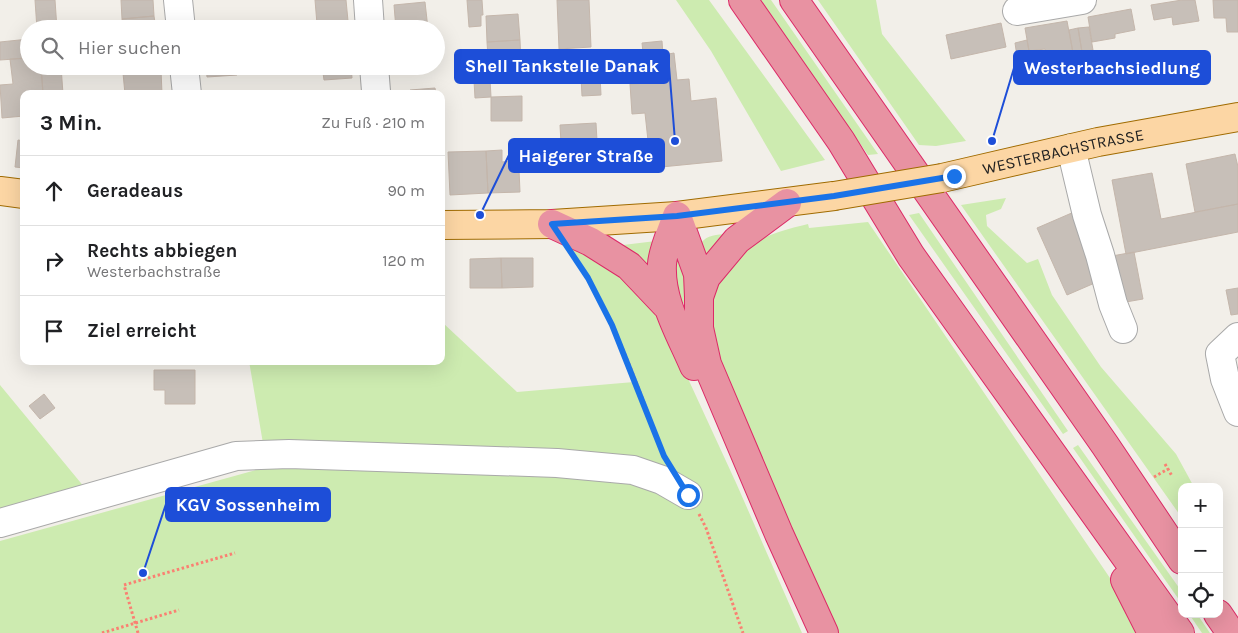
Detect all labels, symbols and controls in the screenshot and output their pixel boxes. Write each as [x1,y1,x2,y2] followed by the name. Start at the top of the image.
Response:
[20,20,445,75] search box
[38,34,66,62] icon: search
[78,37,181,59] text: Hier suchen
[455,50,669,83] callout: Shell Tankstelle Danak
[1014,51,1210,84] callout: Westerbachsiedlung
[465,55,660,77] text: Shell Tankstelle Danak
[1024,57,1200,79] text: Westerbachsiedlung
[40,111,101,135] text: 3 Min.
[321,113,425,132] text: Zu Fuß · 210 m
[981,125,1145,178] street label: WESTERBACHSTRASSE
[509,139,664,172] callout: Haigerer Straße
[519,145,653,167] text: Haigerer Straße
[943,165,966,188] route end
[40,177,68,205] icon: ahead
[87,180,183,202] text: Geradeaus
[387,181,425,200] text: 90 m
[87,240,237,262] text: Rechts abbiegen
[40,247,68,275] icon: right
[382,251,425,270] text: 120 m
[87,262,221,281] text: Westerbachstraße
[40,317,68,345] icon: arrive
[87,320,197,342] text: Ziel erreicht
[1178,483,1223,618] map controls
[1178,483,1223,528] button: +
[677,484,700,507] route start
[166,488,330,521] callout: KGV Sossenheim
[176,494,320,516] text: KGV Sossenheim
[1178,528,1223,573] button: −
[1178,573,1223,618] button: locate

